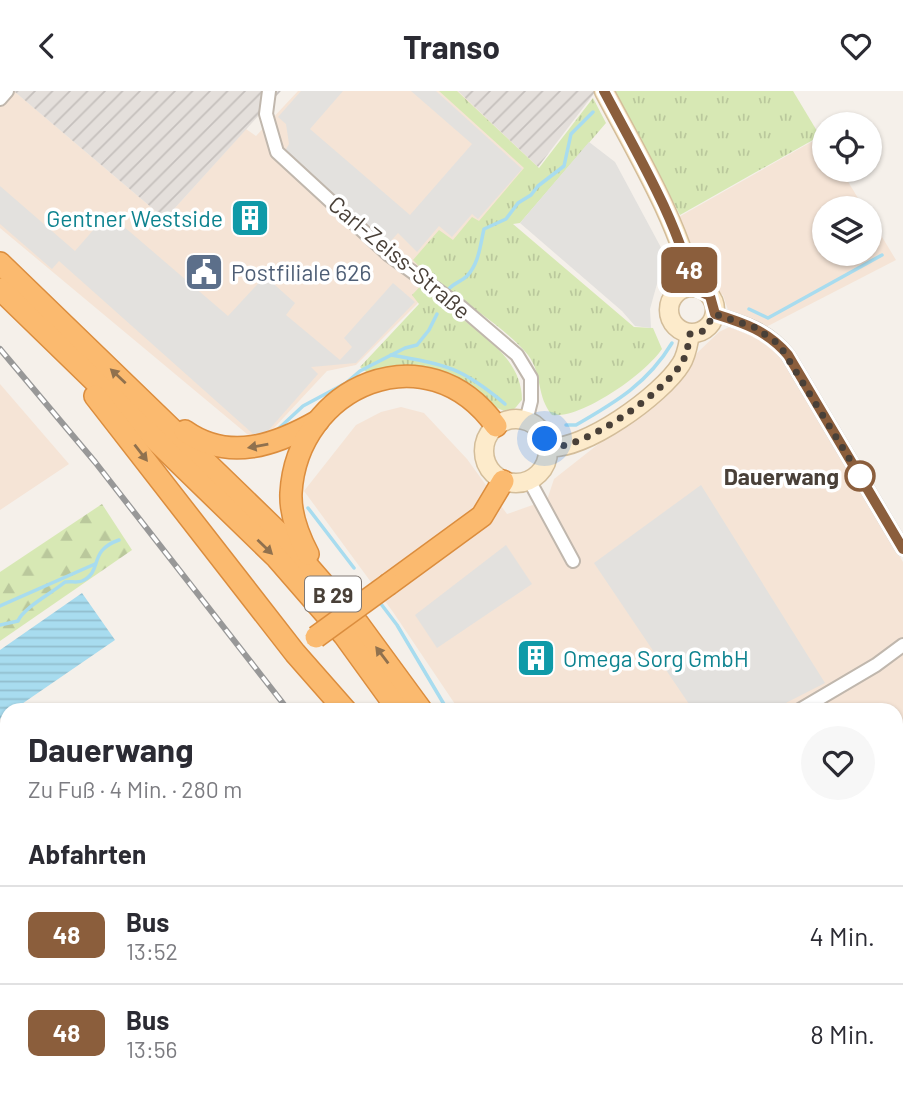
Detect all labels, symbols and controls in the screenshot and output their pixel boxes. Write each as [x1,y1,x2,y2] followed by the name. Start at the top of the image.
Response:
[28,27,66,65] icon: back
[403,27,500,65] text: Transo
[837,27,875,65] icon: heart
[812,112,882,266] map controls
[812,112,882,182] button: locate
[323,189,477,325] street label: Carl-Zeiss-Straße
[812,196,882,266] button: layers
[229,197,271,239] building icon: Gentner Westside
[46,204,223,232] place label: Gentner Westside
[658,247,720,293] line badge: 48
[183,251,225,293] public building icon: Postfiliale 626
[675,255,703,284] text: 48
[231,258,371,286] place label: Postfiliale 626
[110,369,127,385] one-way arrow
[527,421,562,456] your location
[247,441,269,452] one-way arrow
[133,444,148,462] one-way arrow
[845,461,875,491] marker: Dauerwang
[724,462,839,490] place label: Dauerwang
[257,539,274,556] one-way arrow
[305,577,361,611] road number: B 29
[515,637,557,679] building icon: Omega Sorg GmbH
[563,644,749,672] place label: Omega Sorg GmbH
[374,647,389,665] one-way arrow
[801,726,875,800] button: heart
[28,729,194,769] text: Dauerwang
[28,775,242,803] text: Zu Fuß · 4 Min. · 280 m
[28,838,146,869] text: Abfahrten
[126,906,169,937] text: Bus
[53,920,80,949] text: 48
[810,920,875,951] text: 4 Min.
[126,937,178,965] text: 13:52
[126,1004,169,1035] text: Bus
[53,1018,80,1047] text: 48
[810,1018,875,1049] text: 8 Min.
[126,1035,177,1063] text: 13:56

